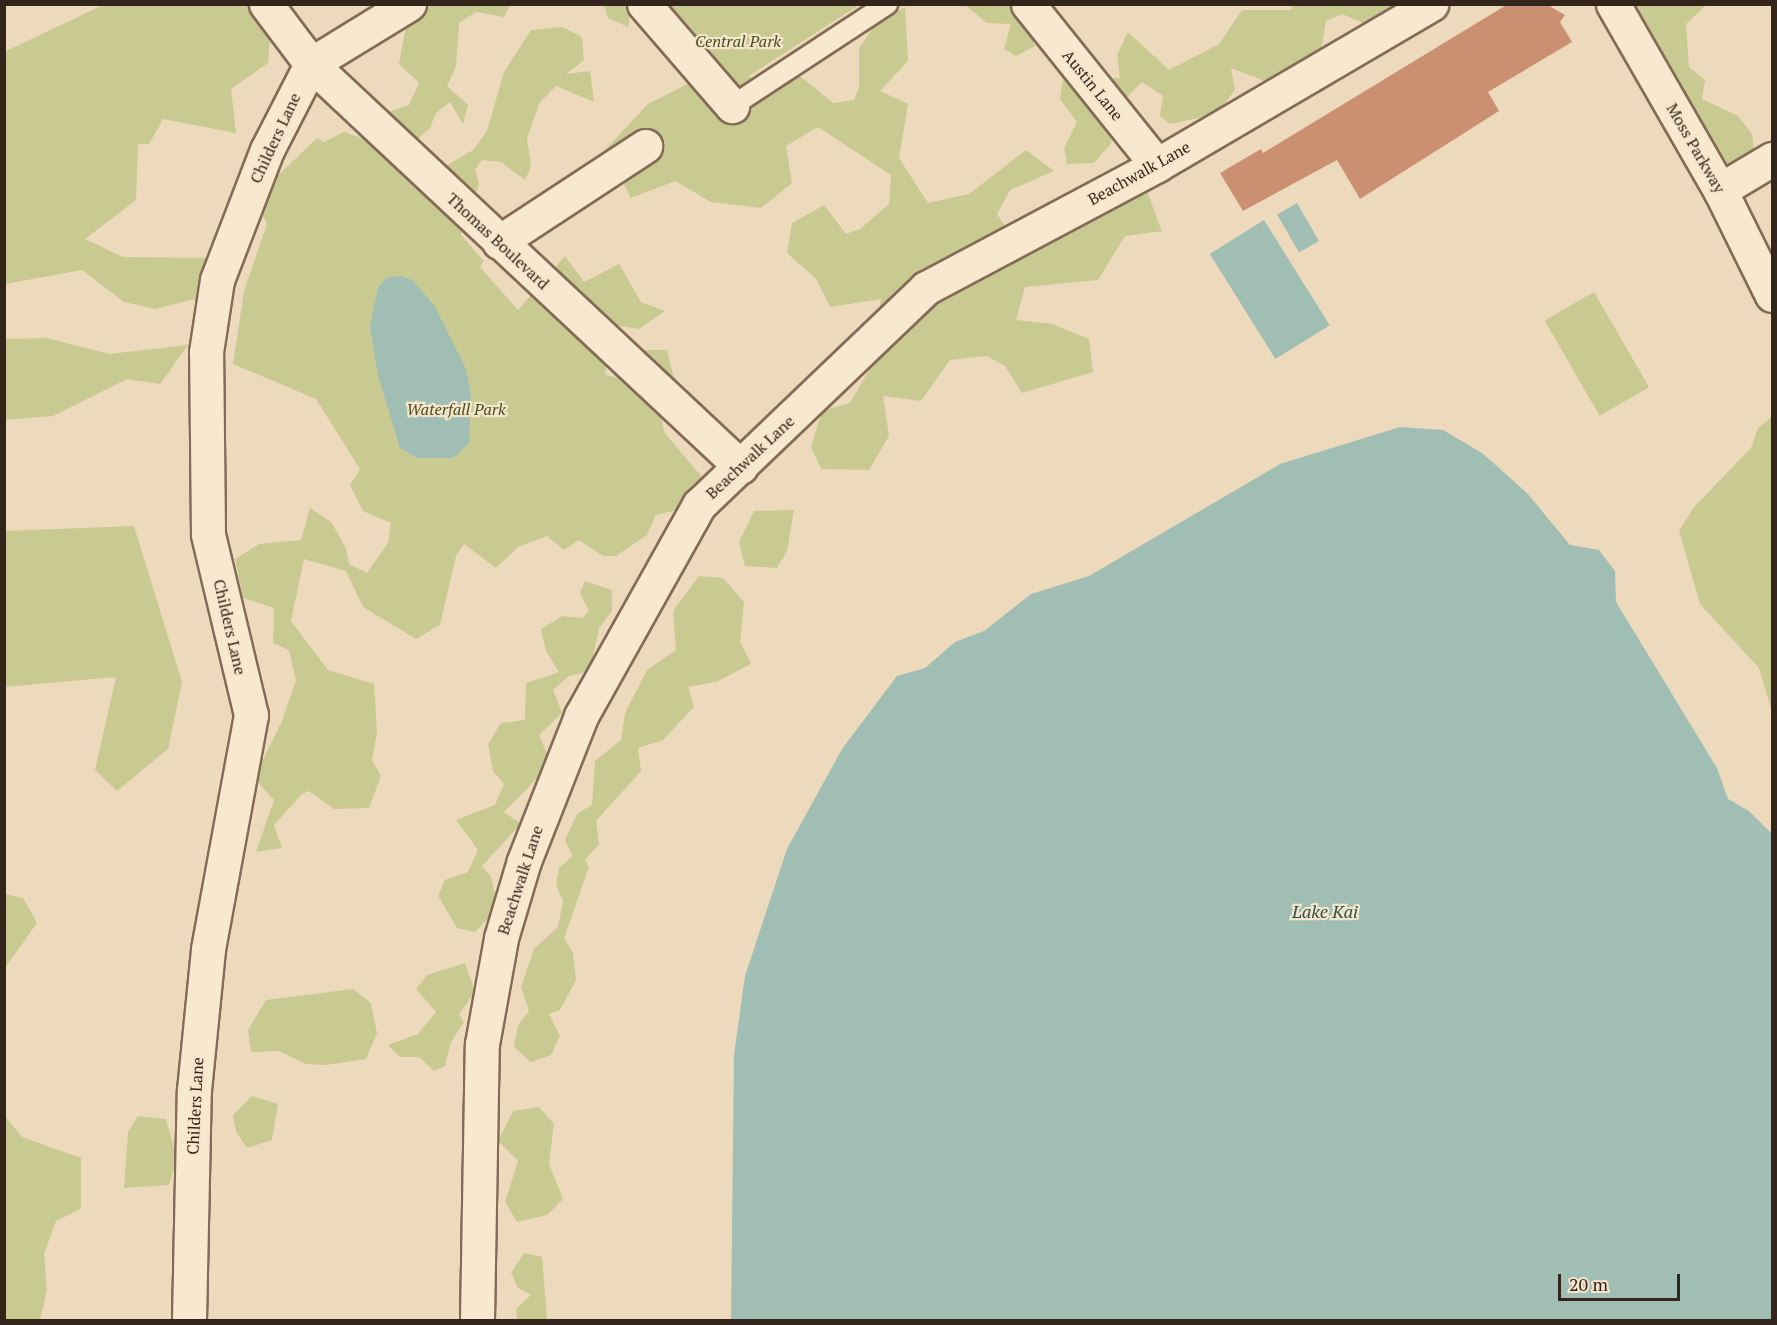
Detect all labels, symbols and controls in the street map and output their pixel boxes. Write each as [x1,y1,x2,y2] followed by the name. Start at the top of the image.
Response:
[695,31,781,51] park label: Central Park
[1059,46,1127,124] street label: Austin Lane
[246,90,304,186] street label: Childers Lane
[1663,100,1729,196] street label: Moss Parkway
[1085,137,1193,209] street label: Beachwalk Lane
[443,189,553,293] street label: Thomas Boulevard
[406,399,506,419] park label: Waterfall Park
[702,411,798,503] street label: Beachwalk Lane
[210,577,250,677] street label: Childers Lane
[493,823,547,937] street label: Beachwalk Lane
[1292,900,1358,922] water label: Lake Kai
[183,1057,207,1155] street label: Childers Lane
[1561,1262,1682,1300] scale bar
[1569,1272,1608,1296] text: 20 m

